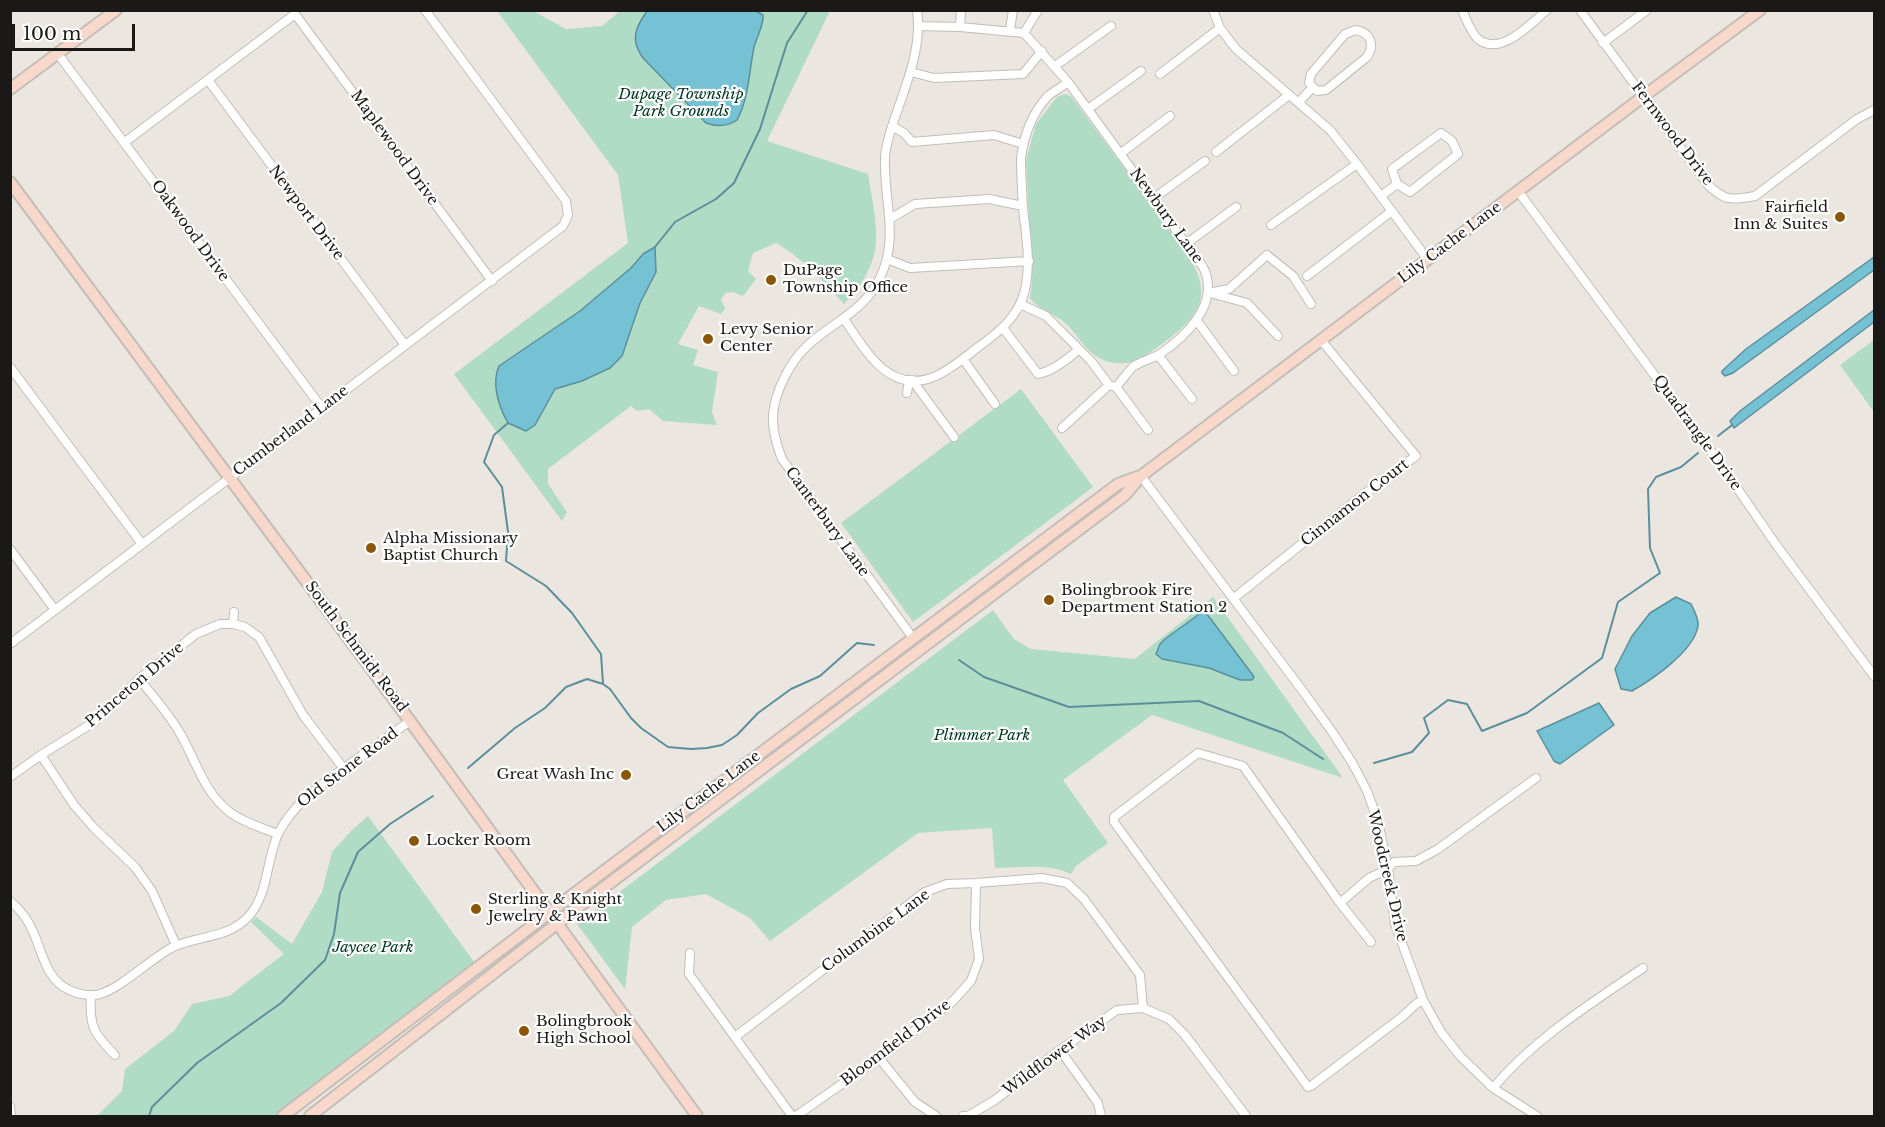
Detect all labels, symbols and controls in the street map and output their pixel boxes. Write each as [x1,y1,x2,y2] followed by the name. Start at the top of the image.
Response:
[15,12,138,50] scale bar
[23,23,81,45] text: 100 m
[1627,79,1717,189] street label: Fernwood Drive
[618,86,744,121] park label: Dupage Township Park Grounds
[346,87,442,209] street label: Maplewood Drive
[264,162,348,264] street label: Newport Drive
[1125,165,1207,267] street label: Newbury Lane
[147,177,233,285] street label: Oakwood Drive
[1395,198,1505,288] street label: Lily Cache Lane
[1733,199,1828,234] place label: Fairfield Inn & Suites
[1833,210,1847,224] marker: Fairfield Inn & Suites
[783,262,908,297] place label: DuPage Township Office
[764,273,778,287] marker: DuPage Township Office
[720,321,813,356] place label: Levy Senior Center
[701,332,715,346] marker: Levy Senior Center
[1649,372,1745,494] street label: Quadrangle Drive
[230,382,352,480] street label: Cumberland Lane
[1298,455,1412,551] street label: Cinnamon Court
[781,464,873,580] street label: Canterbury Lane
[383,530,518,565] place label: Alpha Missionary Baptist Church
[364,541,378,555] marker: Alpha Missionary Baptist Church
[301,578,411,716] street label: South Schmidt Road
[1061,582,1227,617] place label: Bolingbrook Fire Department Station 2
[1042,593,1056,607] marker: Bolingbrook Fire Department Station 2
[82,639,188,731] street label: Princeton Drive
[294,724,402,812] street label: Old Stone Road
[934,727,1030,745] park label: Plimmer Park
[654,747,764,837] street label: Lily Cache Lane
[496,766,614,784] place label: Great Wash Inc
[619,768,633,782] marker: Great Wash Inc
[1363,808,1411,944] street label: Woodcreek Drive
[426,832,531,850] place label: Locker Room
[407,834,421,848] marker: Locker Room
[818,886,934,976] street label: Columbine Lane
[488,891,622,926] place label: Sterling & Knight Jewelry & Pawn
[469,902,483,916] marker: Sterling & Knight Jewelry & Pawn
[333,939,413,957] park label: Jaycee Park
[838,996,954,1090] street label: Bloomfield Drive
[1000,1012,1110,1100] street label: Wildflower Way
[536,1013,632,1048] place label: Bolingbrook High School
[517,1024,531,1038] marker: Bolingbrook High School

